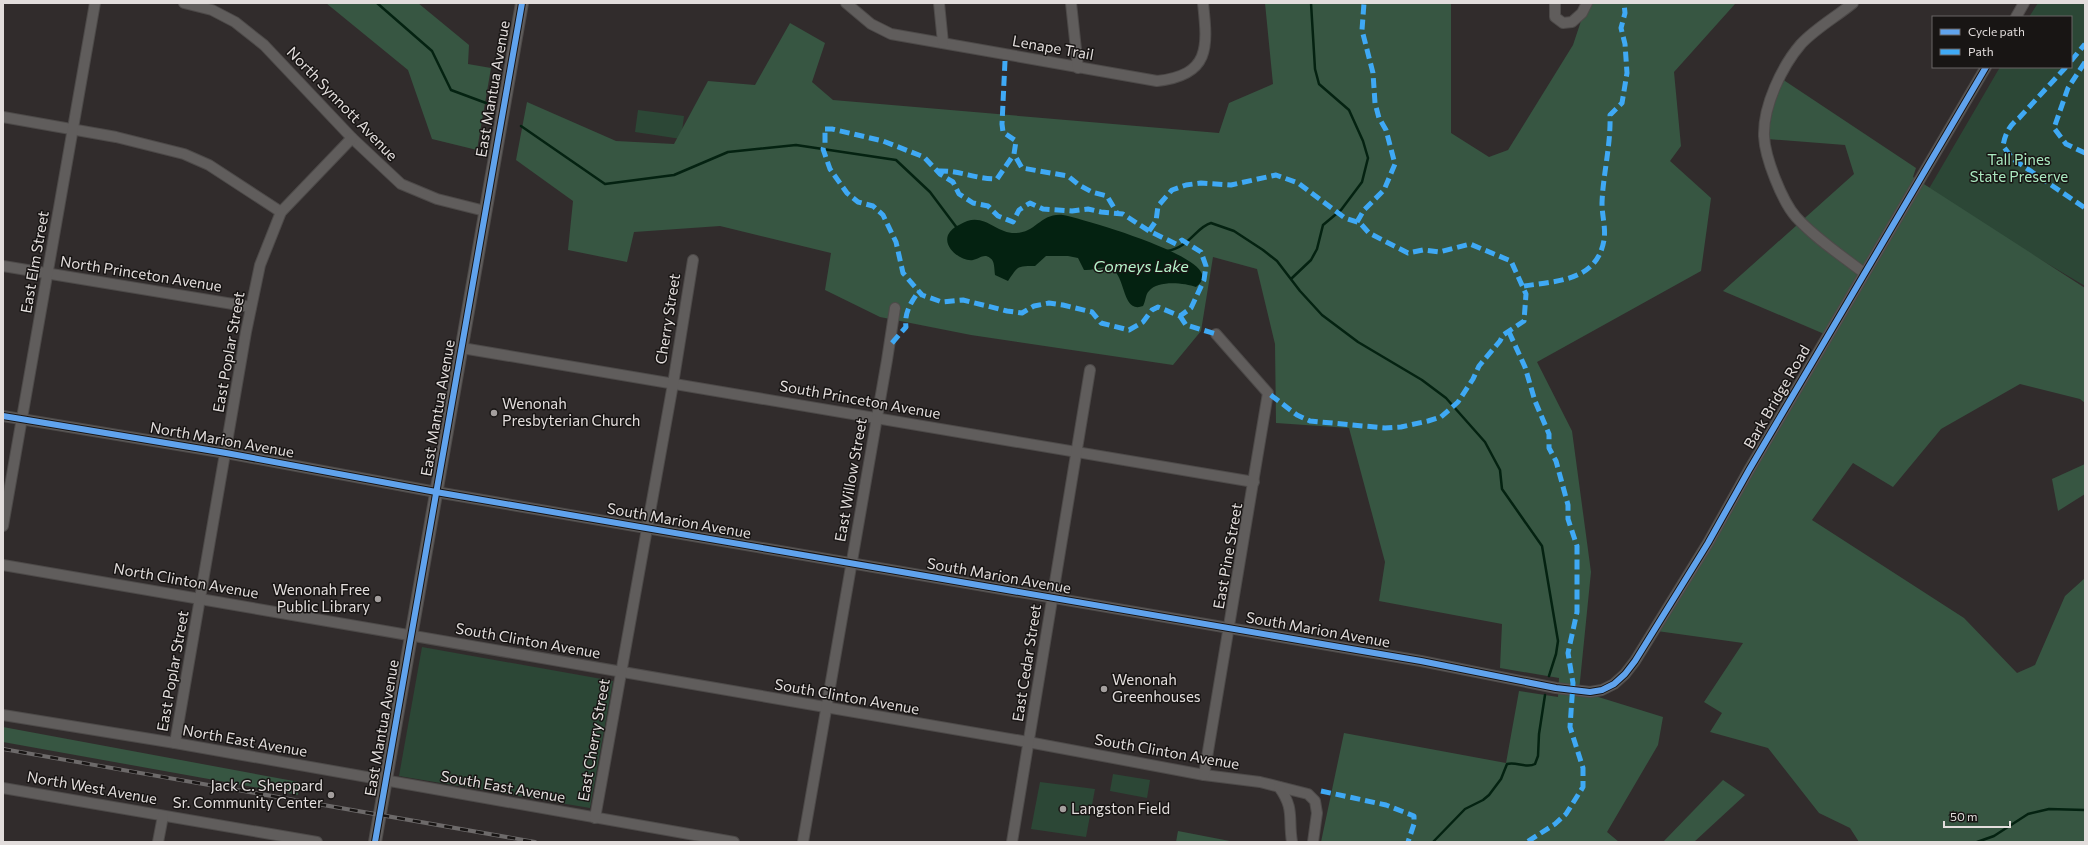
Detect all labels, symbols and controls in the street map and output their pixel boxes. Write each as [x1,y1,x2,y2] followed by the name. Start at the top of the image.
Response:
[1932,16,2072,68] legend
[471,19,513,159] street label: East Mantua Avenue
[1968,24,2025,38] text: Cycle path
[1011,31,1095,63] street label: Lenape Trail
[284,43,402,164] street label: North Synnott Avenue
[1968,44,1994,58] text: Path
[1970,150,2068,185] park label: Tall Pines State Preserve
[16,209,52,314] street label: East Elm Street
[59,251,223,295] street label: North Princeton Avenue
[1093,256,1189,275] water label: Comeys Lake
[651,272,683,366] street label: Cherry Street
[209,290,248,414] street label: East Poplar Street
[416,338,458,478] street label: East Mantua Avenue
[1739,342,1813,451] street label: Bark Bridge Road
[778,376,942,422] street label: South Princeton Avenue
[502,394,640,429] place label: Wenonah Presbyterian Church
[489,408,499,418] marker: Wenonah Presbyterian Church
[149,417,296,461] street label: North Marion Avenue
[830,417,870,543] street label: East Willow Street
[606,498,753,542] street label: South Marion Avenue
[1209,501,1245,610] street label: East Pine Street
[926,553,1073,597] street label: South Marion Avenue
[112,558,260,602] street label: North Clinton Avenue
[272,580,370,615] place label: Wenonah Free Public Library
[373,594,383,604] marker: Wenonah Free Public Library
[1008,603,1044,723] street label: East Cedar Street
[1245,607,1392,651] street label: South Marion Avenue
[153,609,192,733] street label: East Poplar Street
[454,618,602,662] street label: South Clinton Avenue
[360,658,402,798] street label: East Mantua Avenue
[1112,670,1201,705] place label: Wenonah Greenhouses
[773,674,921,718] street label: South Clinton Avenue
[573,677,613,803] street label: East Cherry Street
[1099,684,1109,694] marker: Wenonah Greenhouses
[181,720,309,760] street label: North East Avenue
[1093,729,1241,773] street label: South Clinton Avenue
[439,766,567,806] street label: South East Avenue
[26,767,159,807] street label: North West Avenue
[173,776,323,811] place label: Jack C. Sheppard Sr. Community Center
[326,790,336,800] marker: Jack C. Sheppard Sr. Community Center
[1071,799,1170,817] place label: Langston Field
[1944,803,2010,829] scale bar
[1058,804,1068,814] marker: Langston Field
[1950,809,1978,823] text: 50 m

